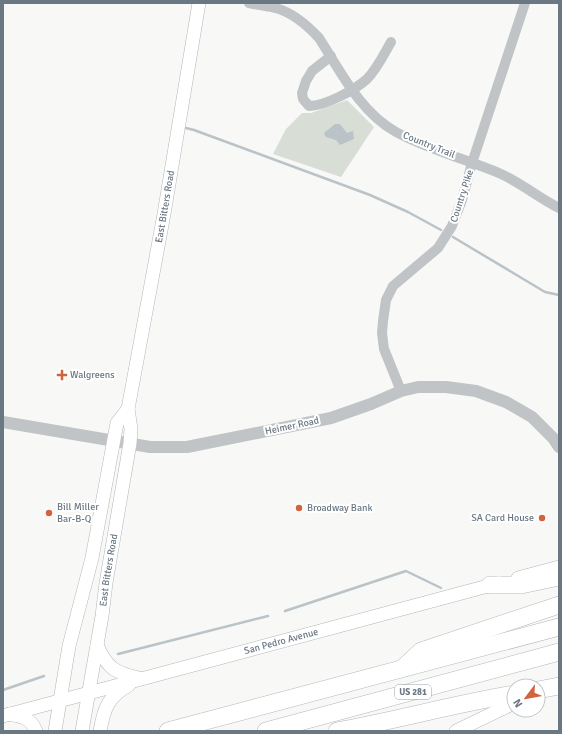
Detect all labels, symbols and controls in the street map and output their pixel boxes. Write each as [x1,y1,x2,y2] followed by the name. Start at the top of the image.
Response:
[401,129,457,161] street label: Country Trail
[448,168,476,224] street label: Country Pike
[153,170,177,244] street label: East Bitters Road
[70,369,115,381] place label: Walgreens
[57,370,67,380] marker: Walgreens
[264,414,320,438] street label: Heimer Road
[57,501,99,525] place label: Bill Miller Bar-B-Q
[307,502,372,514] place label: Broadway Bank
[294,503,304,513] marker: Broadway Bank
[44,508,54,518] marker: Bill Miller Bar-B-Q
[471,512,534,524] place label: SA Card House
[537,513,547,523] marker: SA Card House
[97,533,120,607] street label: East Bitters Road
[243,626,320,657] street label: San Pedro Avenue
[506,678,546,718] north arrow
[395,685,431,699] road number: US 281
[510,696,525,710] text: N

